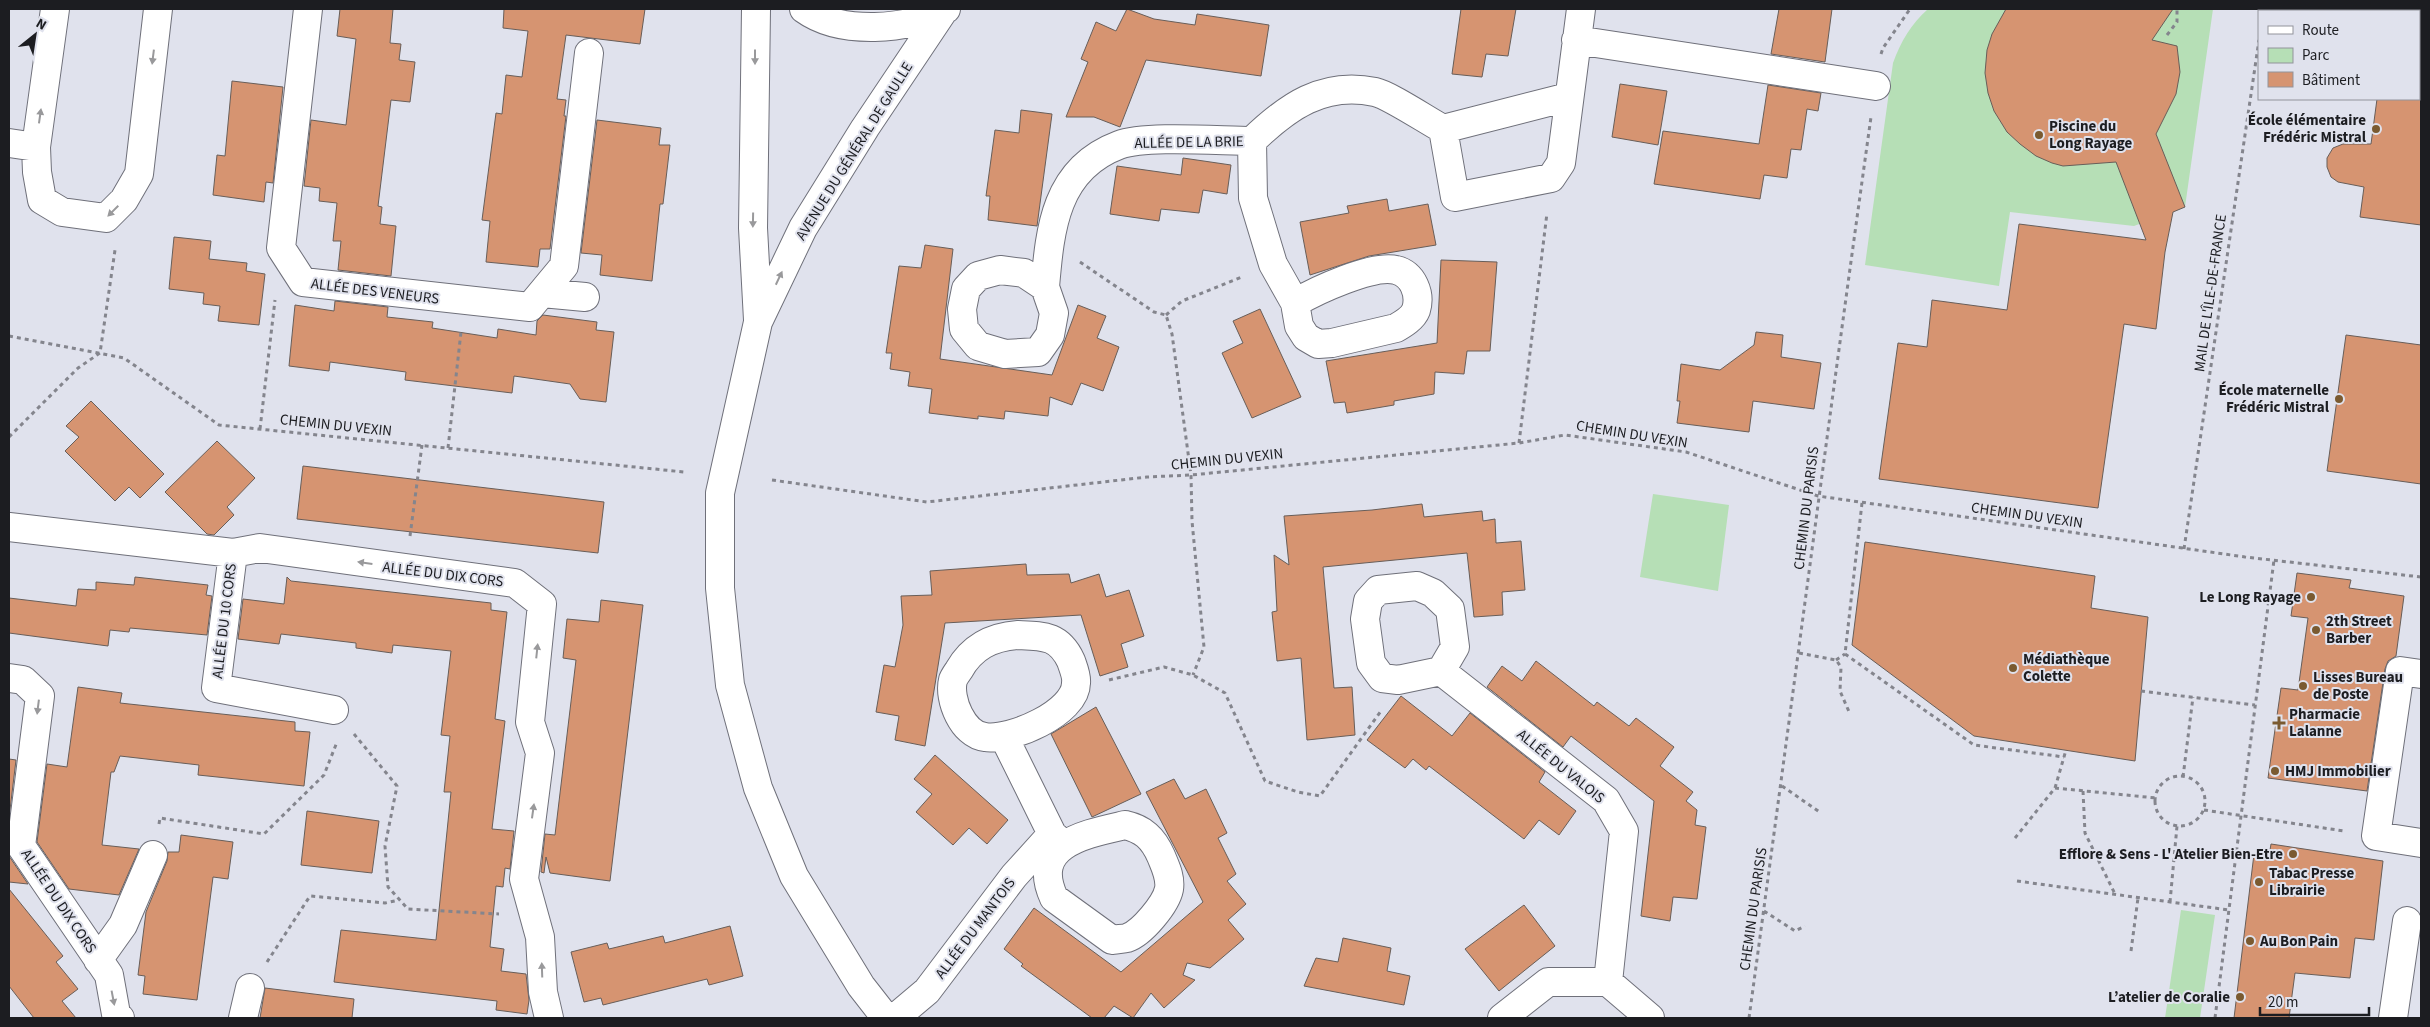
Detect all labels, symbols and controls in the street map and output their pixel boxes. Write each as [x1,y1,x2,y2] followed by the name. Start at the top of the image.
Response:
[10,10,60,60] north arrow
[2258,10,2420,100] legend
[32,14,50,36] text: N
[2302,20,2339,41] text: Route
[2302,45,2329,66] text: Parc
[149,49,157,65] one-way arrow
[751,50,759,66] one-way arrow
[791,58,918,245] street label: AVENUE DU GÉNÉRAL DE GAULLE
[2302,70,2360,91] text: Bâtiment
[36,108,44,124] one-way arrow
[2248,110,2367,148] place label: École élémentaire Frédéric Mistral
[2049,116,2133,154] place label: Piscine du Long Rayage
[2370,123,2382,135] marker: École élémentaire Frédéric Mistral
[2033,129,2045,141] marker: Piscine du Long Rayage
[1134,131,1244,154] street label: ALLÉE DE LA BRIE
[108,204,120,216] one-way arrow
[749,212,757,228] one-way arrow
[2189,213,2232,373] street label: MAIL DE L'ÎLE-DE-FRANCE
[775,271,783,285] one-way arrow
[310,273,440,310] street label: ALLÉE DES VENEURS
[2219,380,2330,418] place label: École maternelle Frédéric Mistral
[2333,393,2345,405] marker: École maternelle Frédéric Mistral
[279,409,393,442] street label: CHEMIN DU VEXIN
[1575,415,1689,454] street label: CHEMIN DU VEXIN
[1170,443,1284,476] street label: CHEMIN DU VEXIN
[1789,445,1824,571] street label: CHEMIN DU PARISIS
[1970,497,2084,534] street label: CHEMIN DU VEXIN
[381,557,505,592] street label: ALLÉE DU DIX CORS
[357,559,373,567] one-way arrow
[207,562,242,680] street label: ALLÉE DU 10 CORS
[2199,587,2301,608] place label: Le Long Rayage
[2305,591,2317,603] marker: Le Long Rayage
[2326,611,2392,649] place label: 2th Street Barber
[2310,624,2322,636] marker: 2th Street Barber
[533,643,541,659] one-way arrow
[2023,649,2110,687] place label: Médiathèque Colette
[2007,662,2019,674] marker: Médiathèque Colette
[2313,667,2403,705] place label: Lisses Bureau de Poste
[2297,680,2309,692] marker: Lisses Bureau de Poste
[34,700,42,716] one-way arrow
[2289,704,2360,742] place label: Pharmacie Lalanne
[2273,717,2285,729] marker: Pharmacie Lalanne
[1512,724,1609,809] street label: ALLÉE DU VALOIS
[2285,761,2391,782] place label: HMJ Immobilier
[2269,765,2281,777] marker: HMJ Immobilier
[529,803,537,819] one-way arrow
[2059,844,2283,865] place label: Efflore & Sens - L' Atelier Bien-Etre
[16,845,101,958] street label: ALLÉE DU DIX CORS
[1734,846,1773,972] street label: CHEMIN DU PARISIS
[2287,848,2299,860] marker: Efflore & Sens - L' Atelier Bien-Etre
[2269,863,2354,901] place label: Tabac Presse Librairie
[930,873,1020,983] street label: ALLÉE DU MANTOIS
[2253,876,2265,888] marker: Tabac Presse Librairie
[2259,931,2338,952] place label: Au Bon Pain
[2244,935,2256,947] marker: Au Bon Pain
[537,962,545,978] one-way arrow
[2260,984,2369,1016] scale bar
[2108,987,2230,1008] place label: L’atelier de Coralie
[110,991,118,1007] one-way arrow
[2234,991,2246,1003] marker: L’atelier de Coralie
[2268,992,2298,1013] text: 20 m

